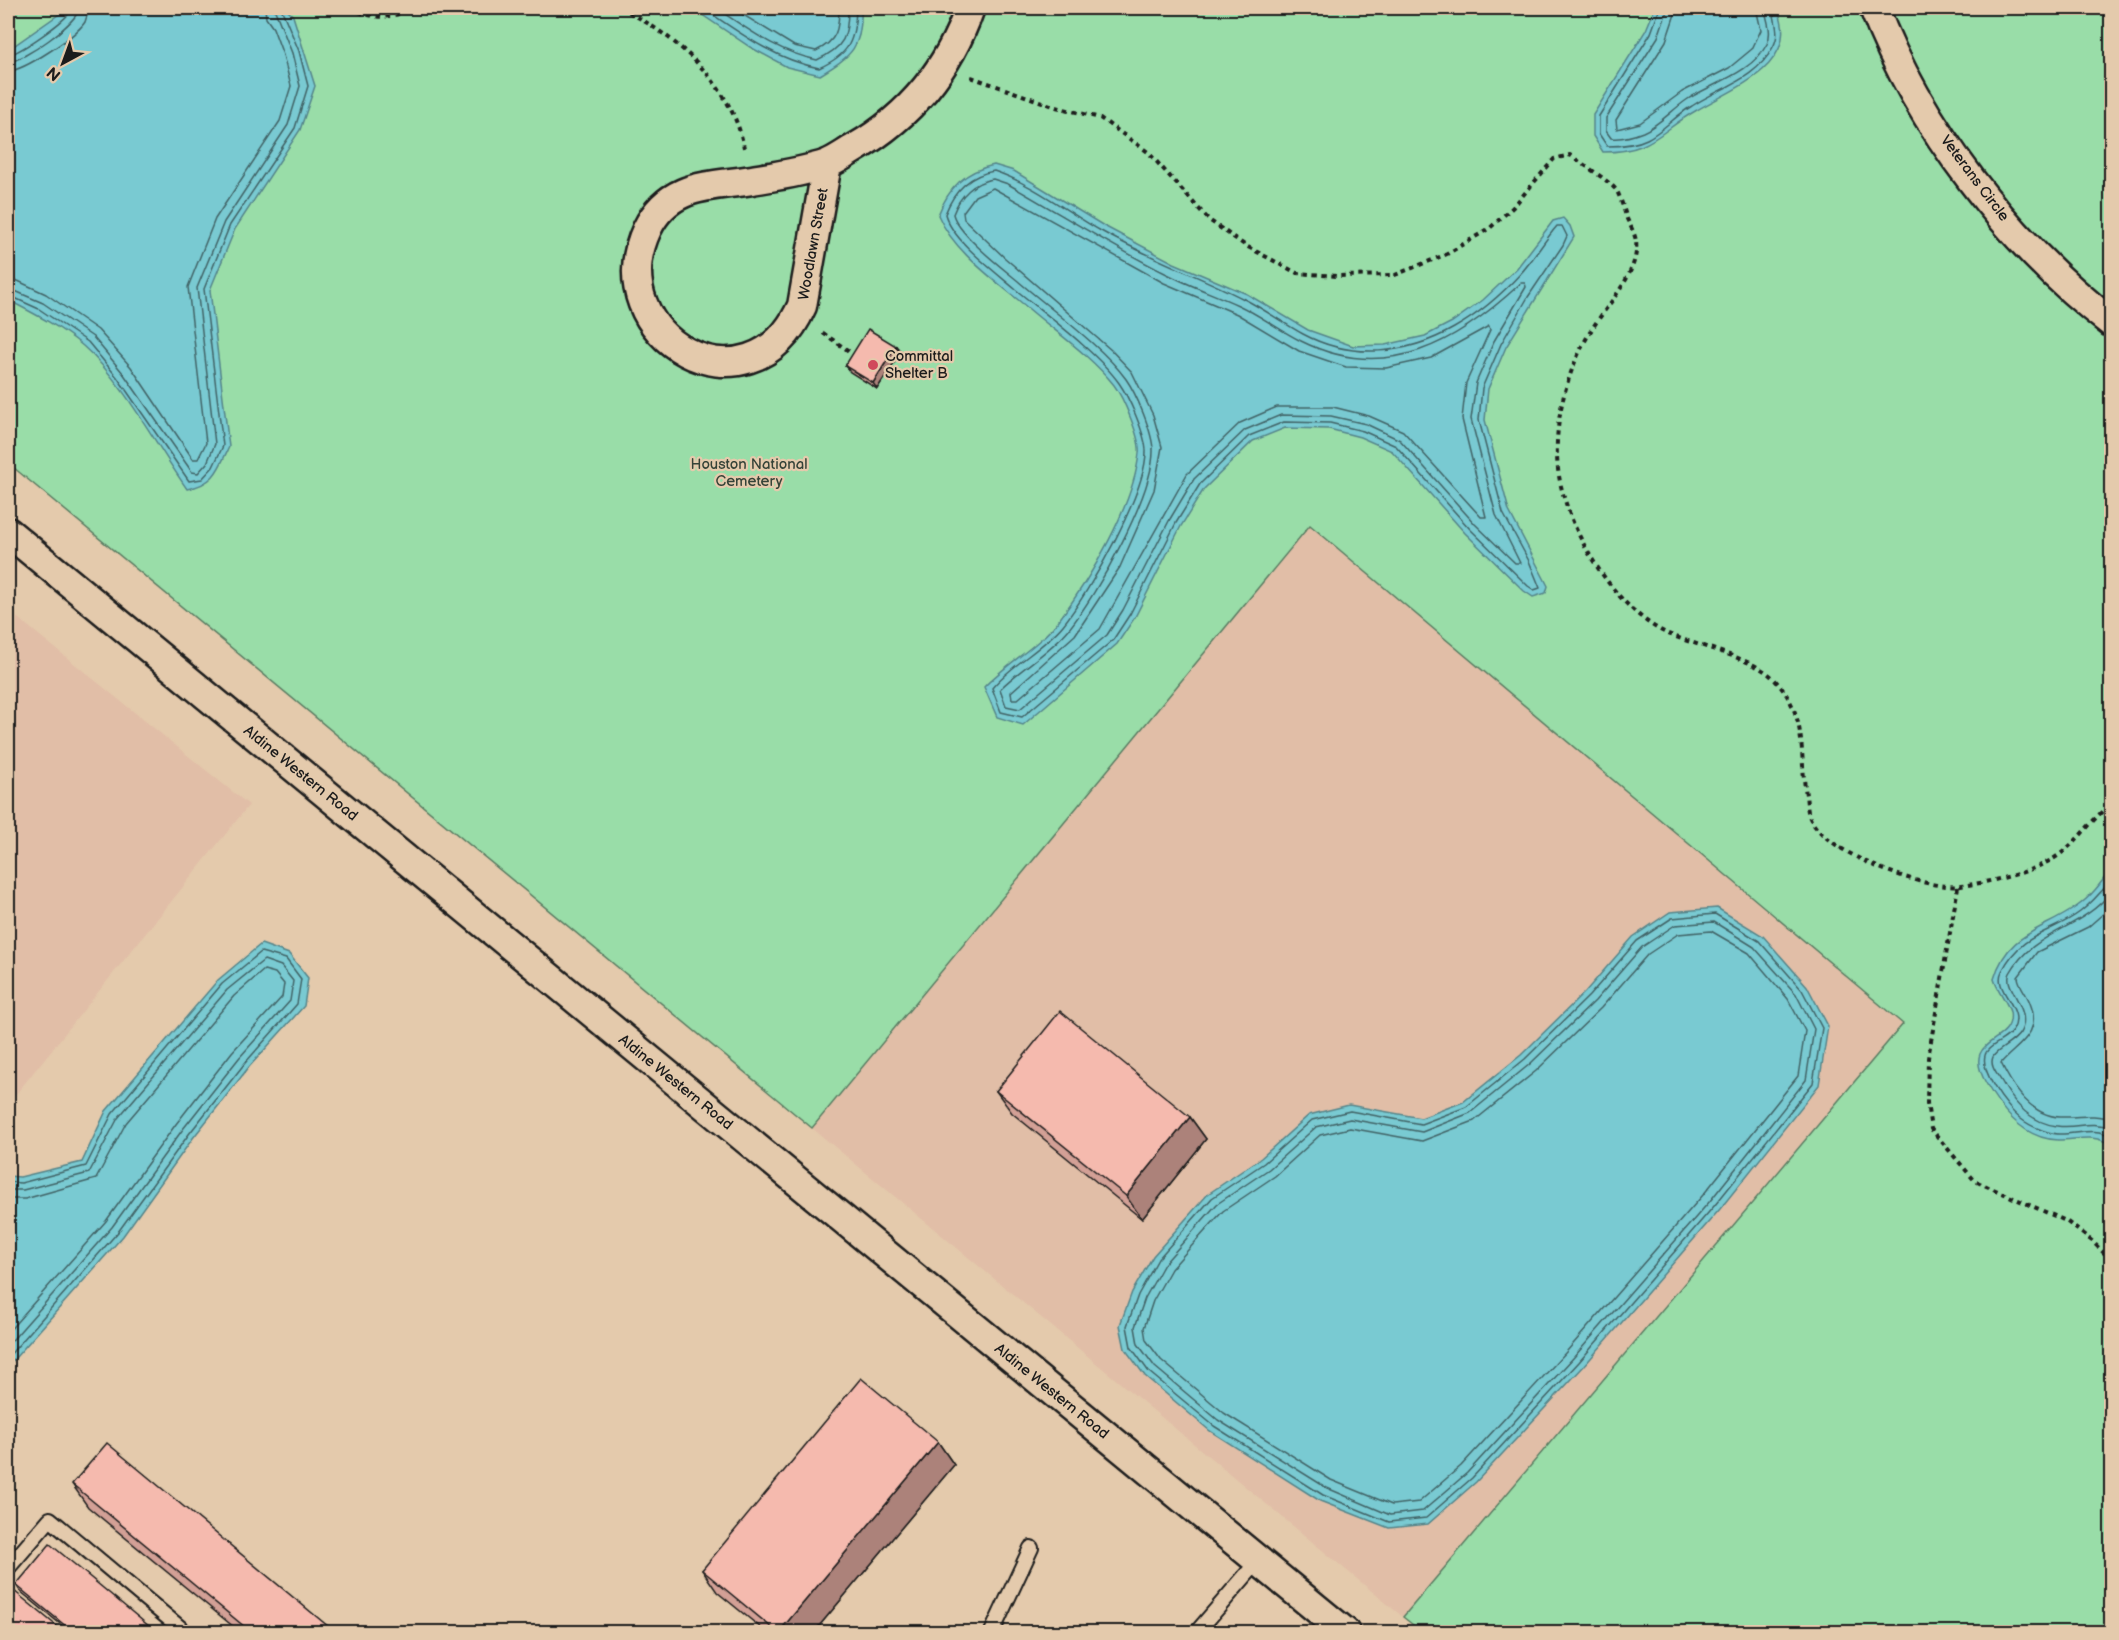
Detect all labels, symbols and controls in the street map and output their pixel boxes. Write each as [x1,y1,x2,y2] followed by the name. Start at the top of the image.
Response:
[33,33,93,93] north arrow
[43,62,65,84] text: N
[1936,131,2013,225] street label: Veterans Circle
[794,186,833,302] street label: Woodlawn Street
[885,347,953,383] place label: Committal Shelter B
[866,358,880,372] marker: Committal Shelter B
[690,455,808,491] park label: Houston National Cemetery
[240,721,362,825] street label: Aldine Western Road
[615,1030,737,1134] street label: Aldine Western Road
[991,1339,1113,1443] street label: Aldine Western Road

